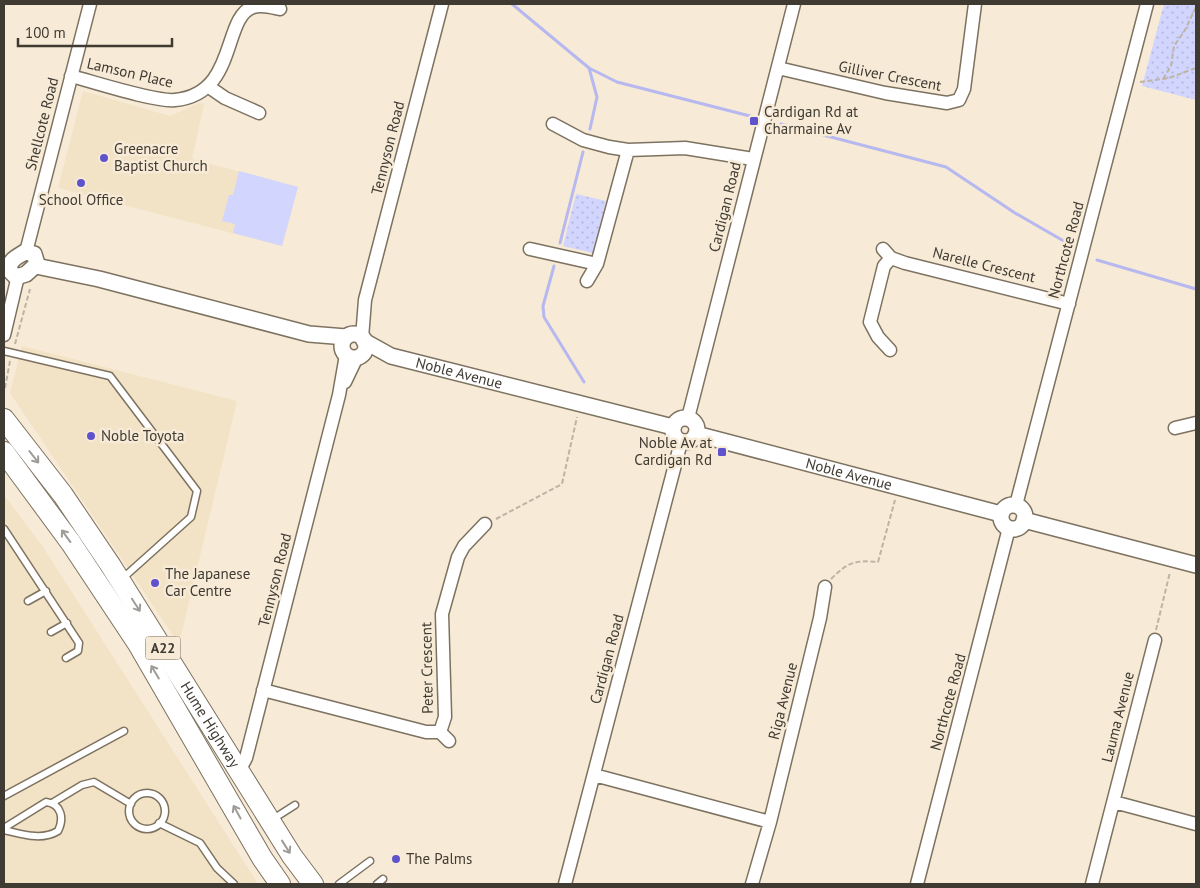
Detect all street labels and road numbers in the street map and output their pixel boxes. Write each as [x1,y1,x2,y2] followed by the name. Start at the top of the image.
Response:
[85,53,175,92] street label: Lamson Place
[837,56,943,95] street label: Gilliver Crescent
[21,75,62,172] street label: Shellcote Road
[367,99,408,197] street label: Tennyson Road
[704,160,745,254] street label: Cardigan Road
[1043,199,1088,301] street label: Northcote Road
[931,243,1038,286] street label: Narelle Crescent
[414,353,504,393] street label: Noble Avenue
[804,453,894,494] street label: Noble Avenue
[254,531,295,629] street label: Tennyson Road
[585,612,628,706] street label: Cardigan Road
[416,622,437,714] street label: Peter Crescent
[146,636,180,660] road number: A22
[925,651,970,753] street label: Northcote Road
[764,660,801,741] street label: Riga Avenue
[1097,669,1138,764] street label: Lauma Avenue
[177,678,244,771] street label: Hume Highway

